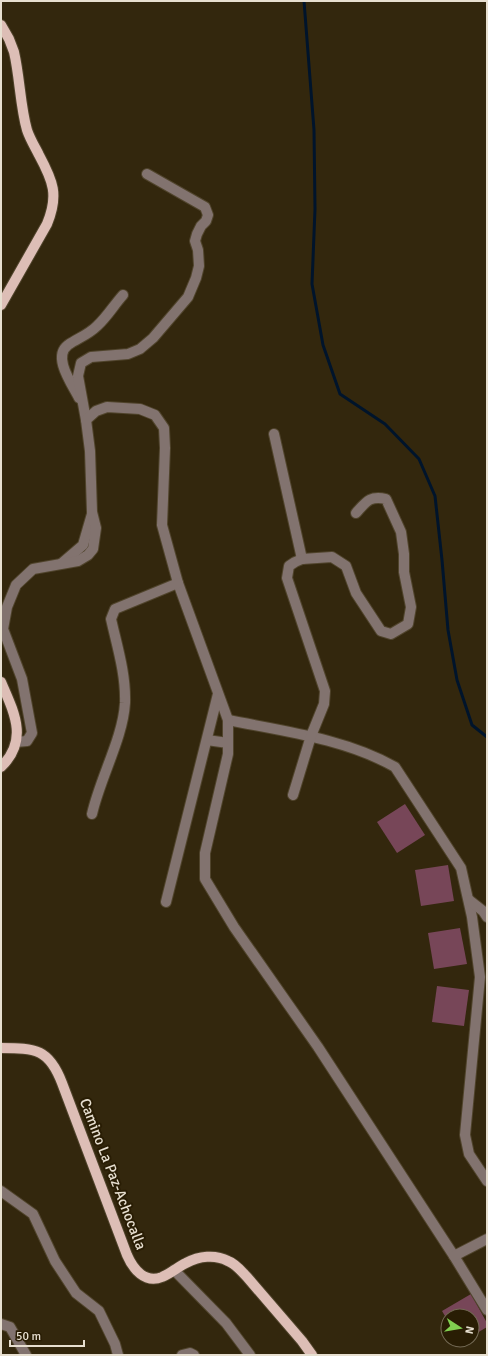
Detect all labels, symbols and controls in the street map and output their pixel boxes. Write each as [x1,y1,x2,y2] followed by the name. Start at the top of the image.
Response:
[76,1096,150,1252] street label: Camino La Paz-Achocalla
[440,1308,480,1348] north arrow
[10,1322,84,1348] scale bar
[462,1325,476,1335] text: N
[16,1329,41,1344] text: 50 m

